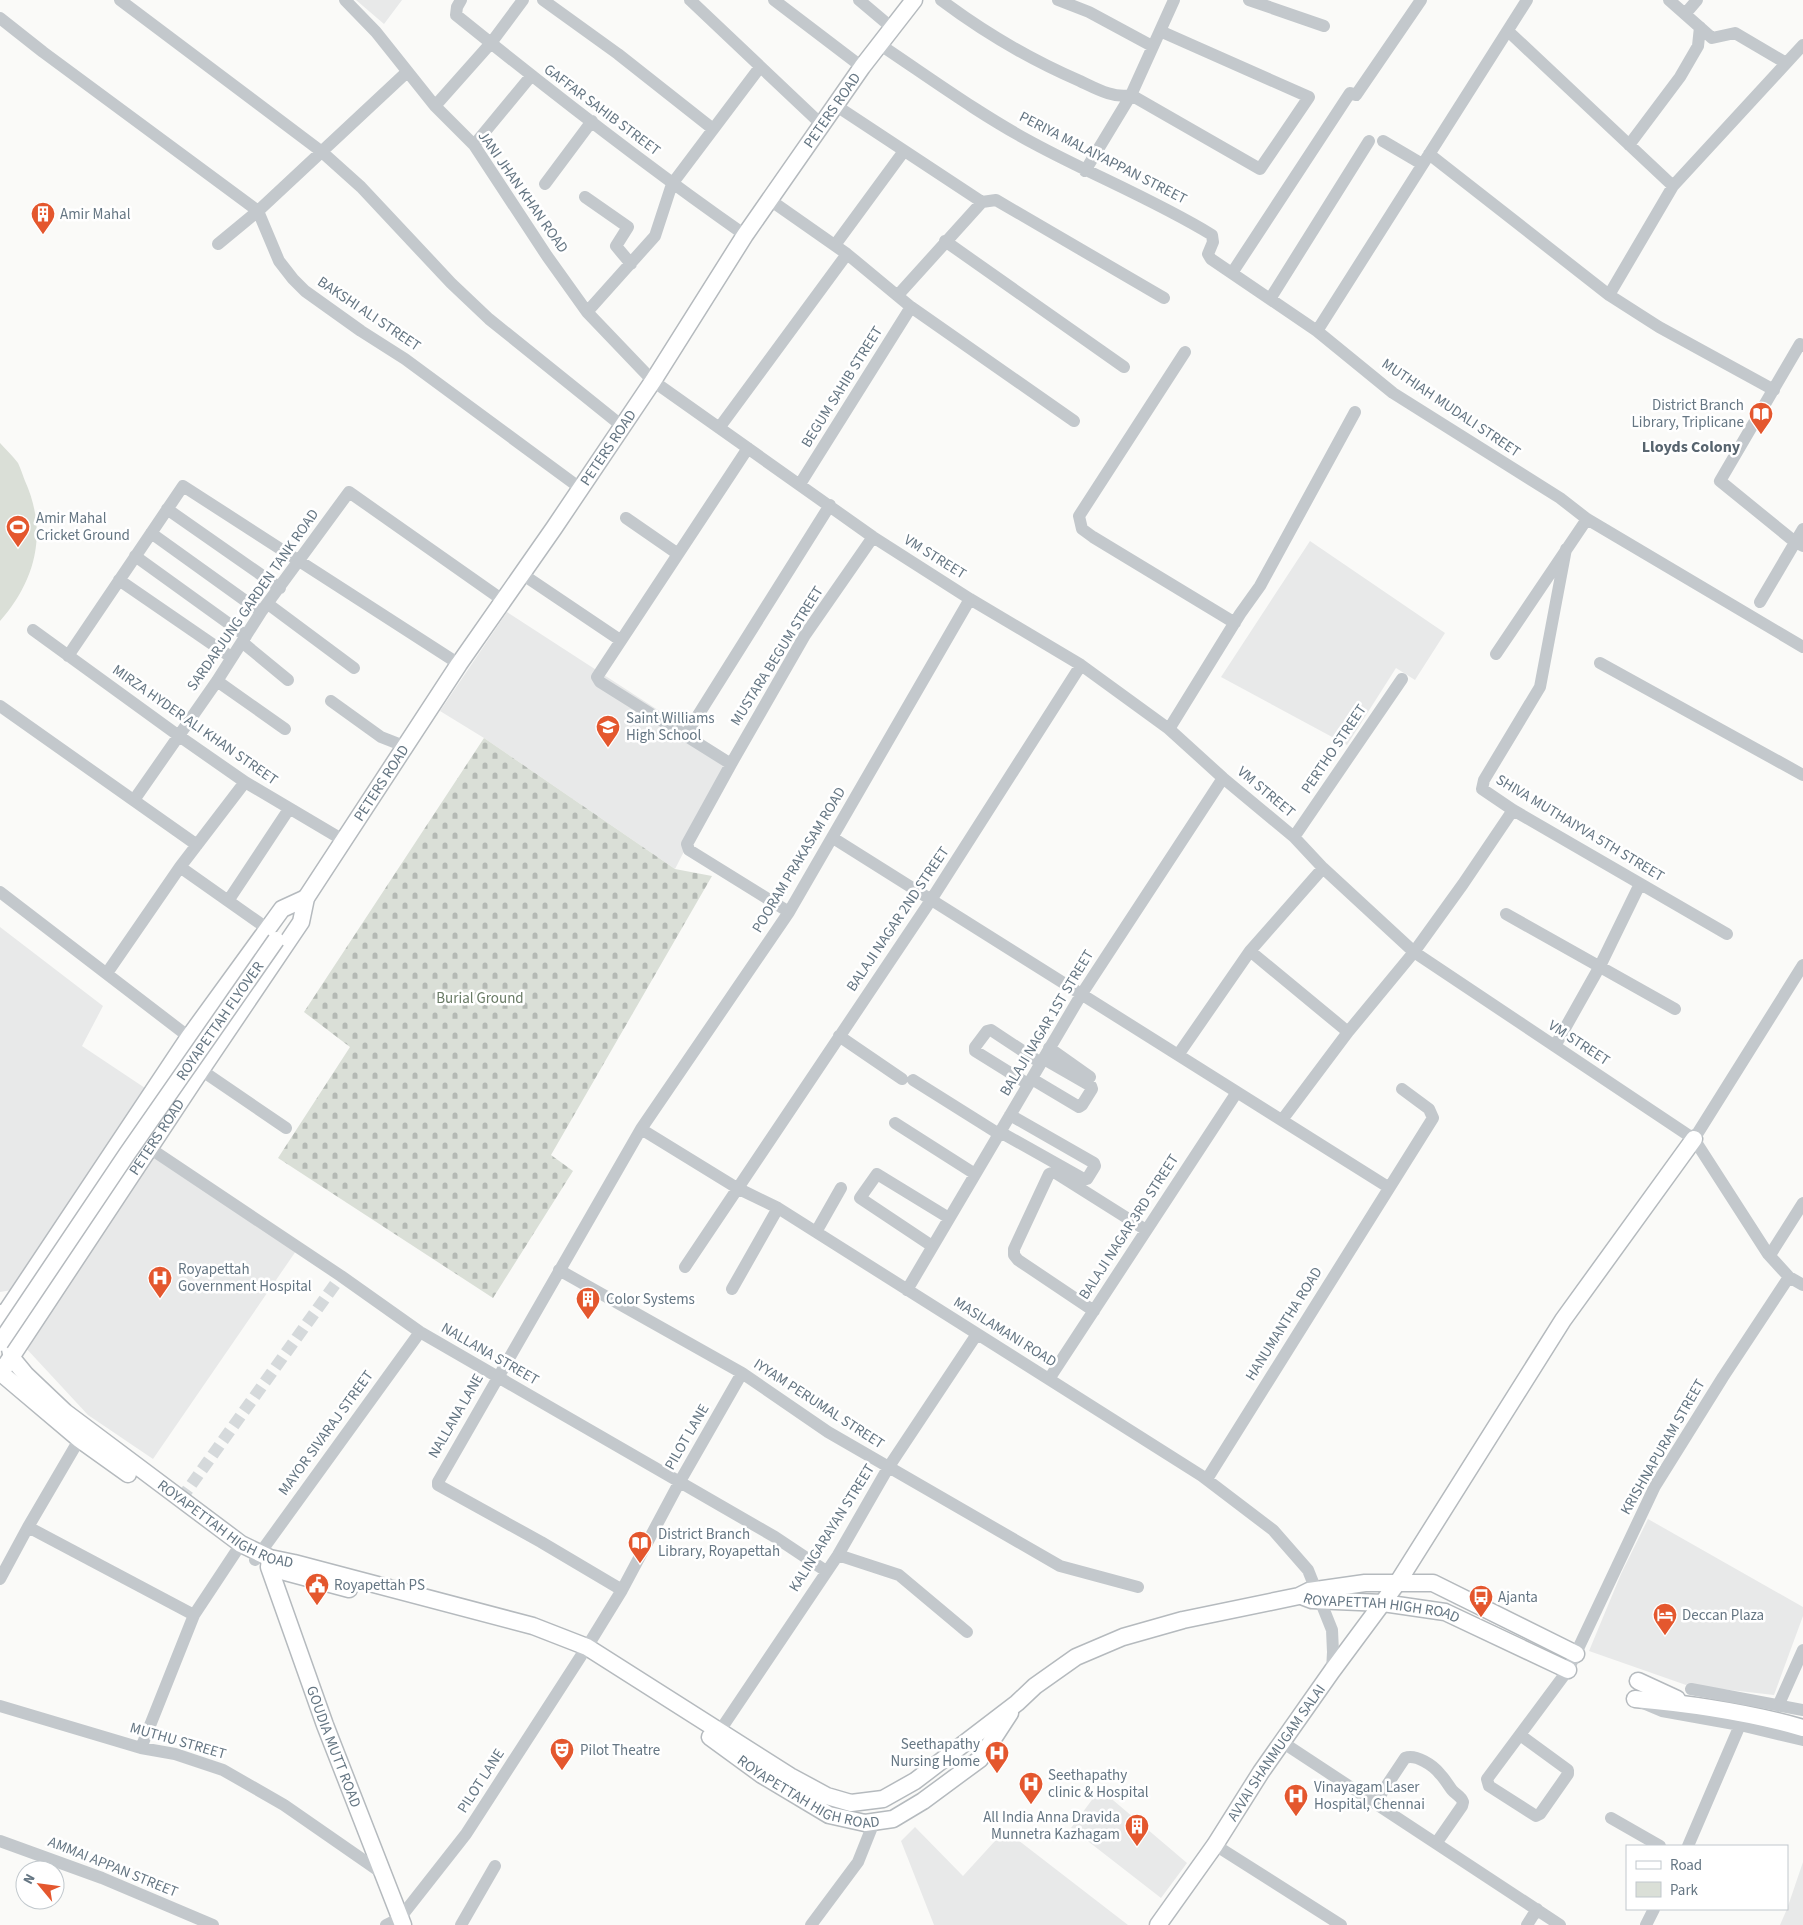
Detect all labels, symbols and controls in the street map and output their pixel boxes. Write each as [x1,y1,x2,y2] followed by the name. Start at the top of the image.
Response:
[539,59,665,161] street label: GAFFAR SAHIB STREET
[798,68,866,152] street label: PETERS ROAD
[1015,106,1191,210] street label: PERIYA MALAIYAPPAN STREET
[473,127,573,257] street label: JANI JHAN KHAN ROAD
[30,201,56,235] building icon: Amir Mahal
[60,204,131,225] place label: Amir Mahal
[313,272,425,356] street label: BAKSHI ALI STREET
[796,322,888,452] street label: BEGUM SAHIB STREET
[1377,354,1525,462] street label: MUTHIAH MUDALI STREET
[1632,395,1744,433] place label: District Branch Library, Triplicane
[1748,401,1774,435] library icon: District Branch Library, Triplicane
[575,405,641,490] street label: PETERS ROAD
[1642,436,1741,458] district label: Lloyds Colony
[182,505,324,695] street label: SARDARJUNG GARDEN TANK ROAD
[36,508,130,546] place label: Amir Mahal Cricket Ground
[5,514,31,548] sports icon: Amir Mahal Cricket Ground
[900,530,970,584] street label: VM STREET
[725,582,829,730] street label: MUSTARA BEGUM STREET
[108,660,282,790] street label: MIRZA HYDER ALI KHAN STREET
[1296,700,1372,798] street label: PERTHO STREET
[626,708,715,746] place label: Saint Williams High School
[595,714,621,748] school or university icon: Saint Williams High School
[348,741,414,825] street label: PETERS ROAD
[1233,762,1299,822] street label: VM STREET
[1492,769,1668,887] street label: SHIVA MUTHAIYVA 5TH STREET
[747,783,851,937] street label: POORAM PRAKASAM ROAD
[842,842,954,996] street label: BALAJI NAGAR 2ND STREET
[995,946,1099,1100] street label: BALAJI NAGAR 1ST STREET
[171,957,269,1085] street label: ROYAPETTAH FLYOVER
[436,988,524,1009] park label: Burial Ground
[1544,1015,1614,1071] street label: VM STREET
[124,1095,190,1179] street label: PETERS ROAD
[1074,1150,1184,1304] street label: BALAJI NAGAR 3RD STREET
[178,1259,312,1297] place label: Royapettah Government Hospital
[1240,1263,1328,1385] street label: HANUMANTHA ROAD
[147,1265,173,1299] hospital icon: Royapettah Government Hospital
[575,1286,601,1320] building icon: Color Systems
[606,1289,695,1310] place label: Color Systems
[949,1292,1061,1372] street label: MASILAMANI ROAD
[437,1318,543,1390] street label: NALLANA STREET
[749,1354,889,1454] street label: IYYAM PERUMAL STREET
[273,1366,379,1500] street label: MAYOR SIVARAJ STREET
[423,1370,489,1462] street label: NALLANA LANE
[1615,1375,1711,1519] street label: KRISHNAPURAM STREET
[660,1400,714,1474] street label: PILOT LANE
[784,1460,880,1596] street label: KALINGARAYAN STREET
[153,1474,295,1573] street label: ROYAPETTAH HIGH ROAD
[658,1524,780,1562] place label: District Branch Library, Royapettah
[627,1530,653,1564] library icon: District Branch Library, Royapettah
[304,1572,330,1606] public building icon: Royapettah PS
[334,1575,425,1596] place label: Royapettah PS
[1468,1584,1494,1618] bus stop icon: Ajanta
[1300,1587,1464,1628] street label: ROYAPETTAH HIGH ROAD
[1498,1587,1538,1608] place label: Ajanta
[1652,1602,1678,1636] hotel icon: Deccan Plaza
[1682,1605,1764,1626] place label: Deccan Plaza
[1222,1680,1330,1825] street label: AVVAI SHANMUGAM SALAI
[301,1683,367,1810] street label: GOUDIA MUTT ROAD
[127,1717,229,1765] street label: MUTHU STREET
[890,1734,980,1772] place label: Seethapathy Nursing Home
[549,1737,575,1771] theatre icon: Pilot Theatre
[580,1740,660,1761] place label: Pilot Theatre
[984,1740,1010,1774] hospital icon: Seethapathy Nursing Home
[452,1745,510,1817] street label: PILOT LANE
[733,1750,881,1834] street label: ROYAPETTAH HIGH ROAD
[1048,1765,1149,1803] place label: Seethapathy clinic & Hospital
[1018,1771,1044,1805] hospital icon: Seethapathy clinic & Hospital
[1314,1777,1425,1815] place label: Vinayagam Laser Hospital, Chennai
[1283,1783,1309,1817] hospital icon: Vinayagam Laser Hospital, Chennai
[983,1807,1120,1845] place label: All India Anna Dravida Munnetra Kazhagam
[1124,1813,1150,1847] building icon: All India Anna Dravida Munnetra Kazhagam
[45,1831,181,1903] street label: AMMAI APPAN STREET
[1626,1845,1788,1910] legend
[1670,1855,1702,1876] text: Road
[15,1860,65,1910] north arrow
[19,1870,41,1888] text: N
[1670,1880,1699,1901] text: Park

